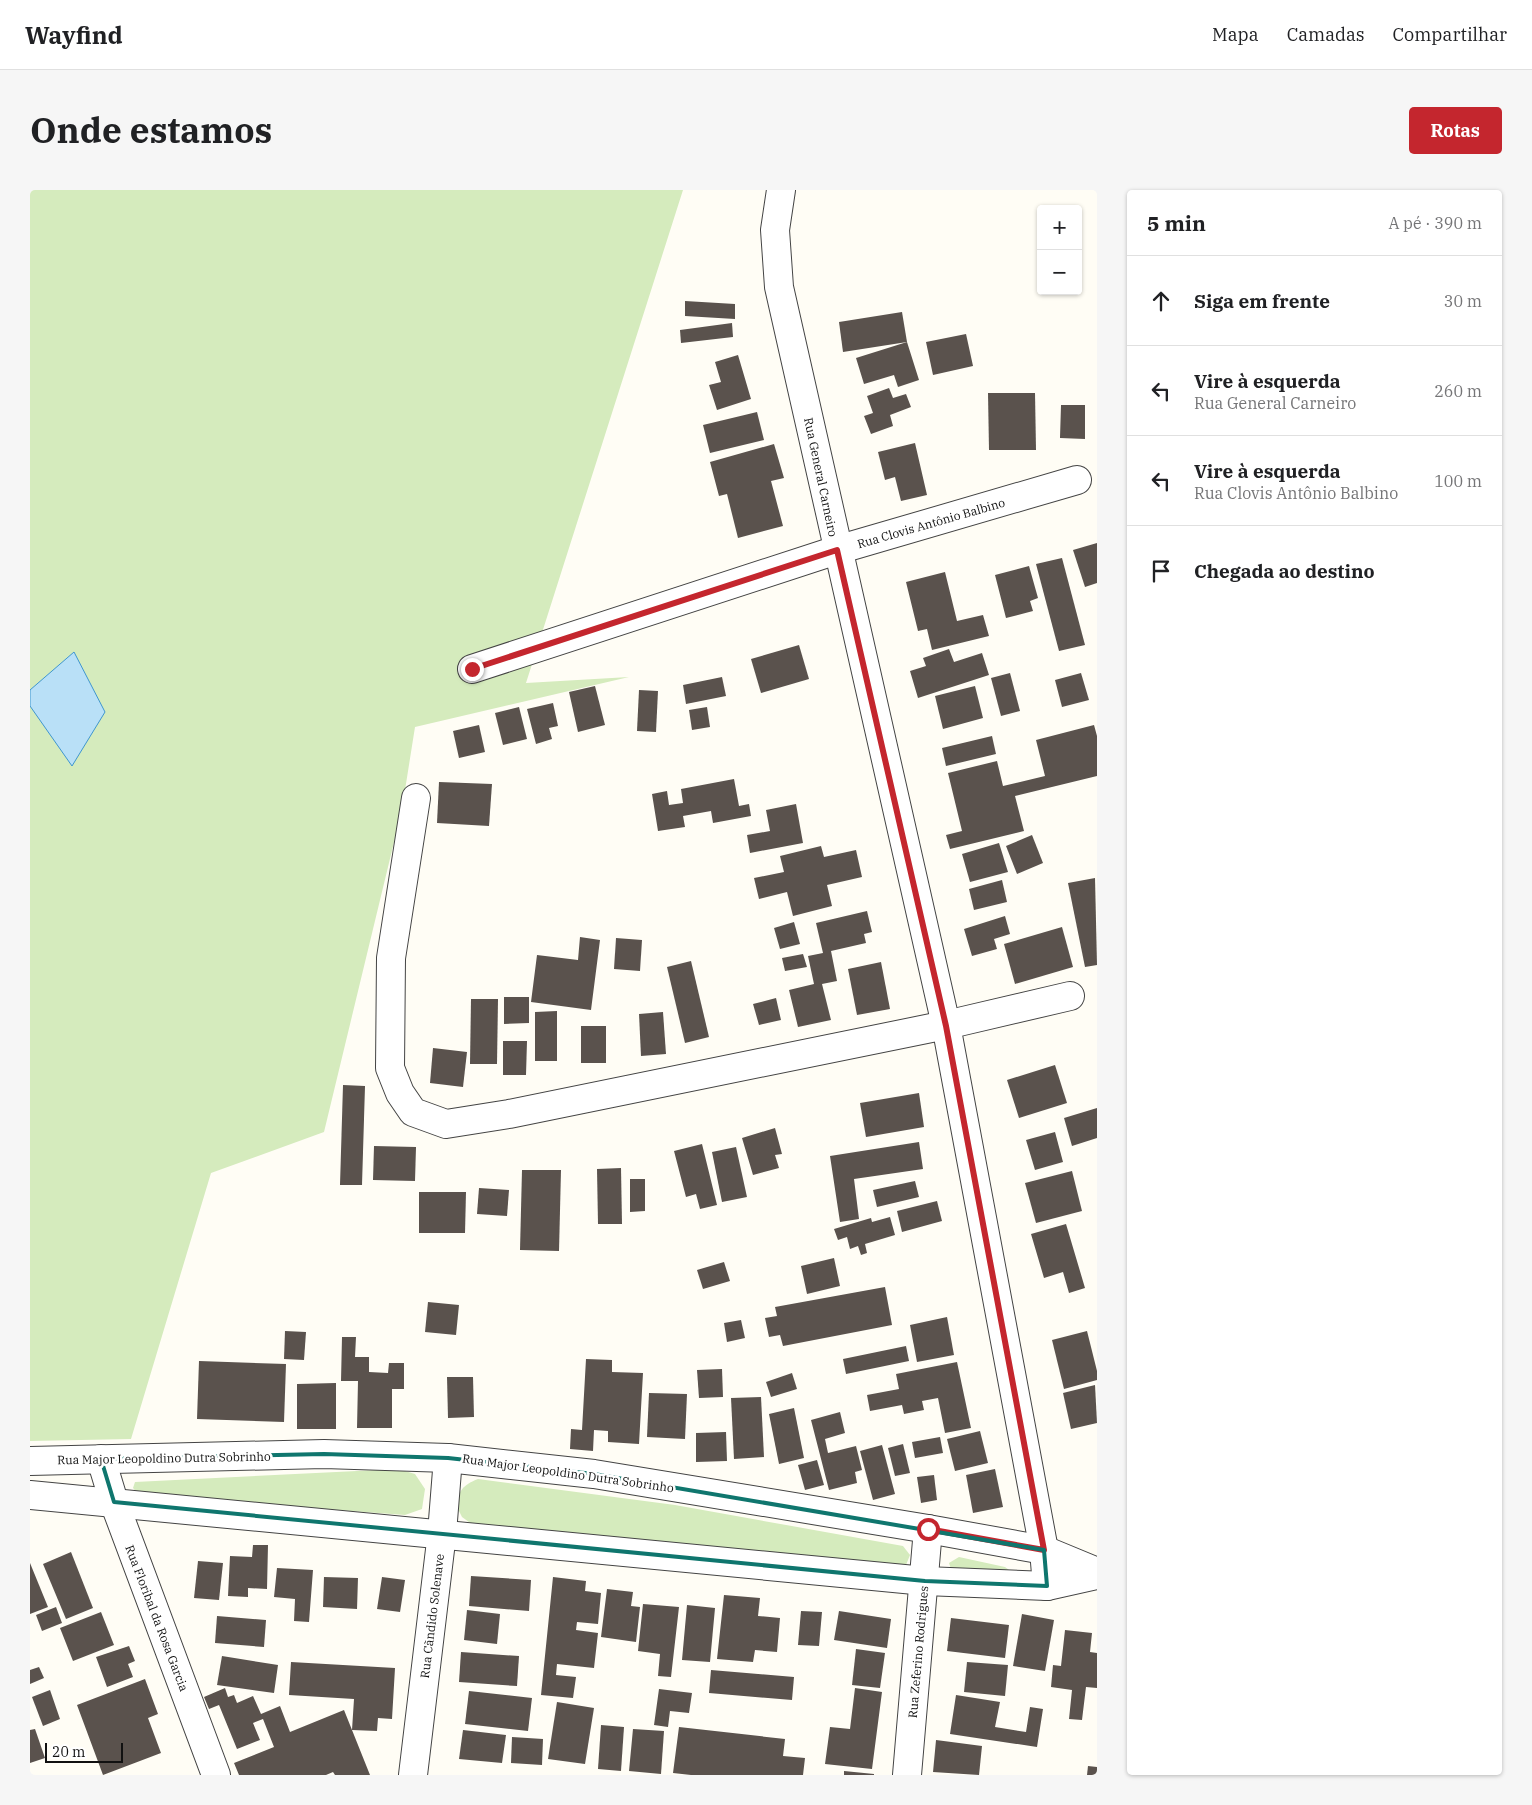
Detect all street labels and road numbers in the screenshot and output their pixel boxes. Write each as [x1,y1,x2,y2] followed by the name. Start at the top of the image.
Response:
[801,416,841,538] street label: Rua General Carneiro
[855,495,1007,551] street label: Rua Clovis Antônio Balbino
[57,1449,271,1467] street label: Rua Major Leopoldino Dutra Sobrinho
[461,1451,675,1495] street label: Rua Major Leopoldino Dutra Sobrinho
[122,1543,192,1694] street label: Rua Floribal da Rosa Garcia
[417,1553,447,1679] street label: Rua Cãndido Solenave
[905,1585,931,1719] street label: Rua Zeferino Rodrigues

